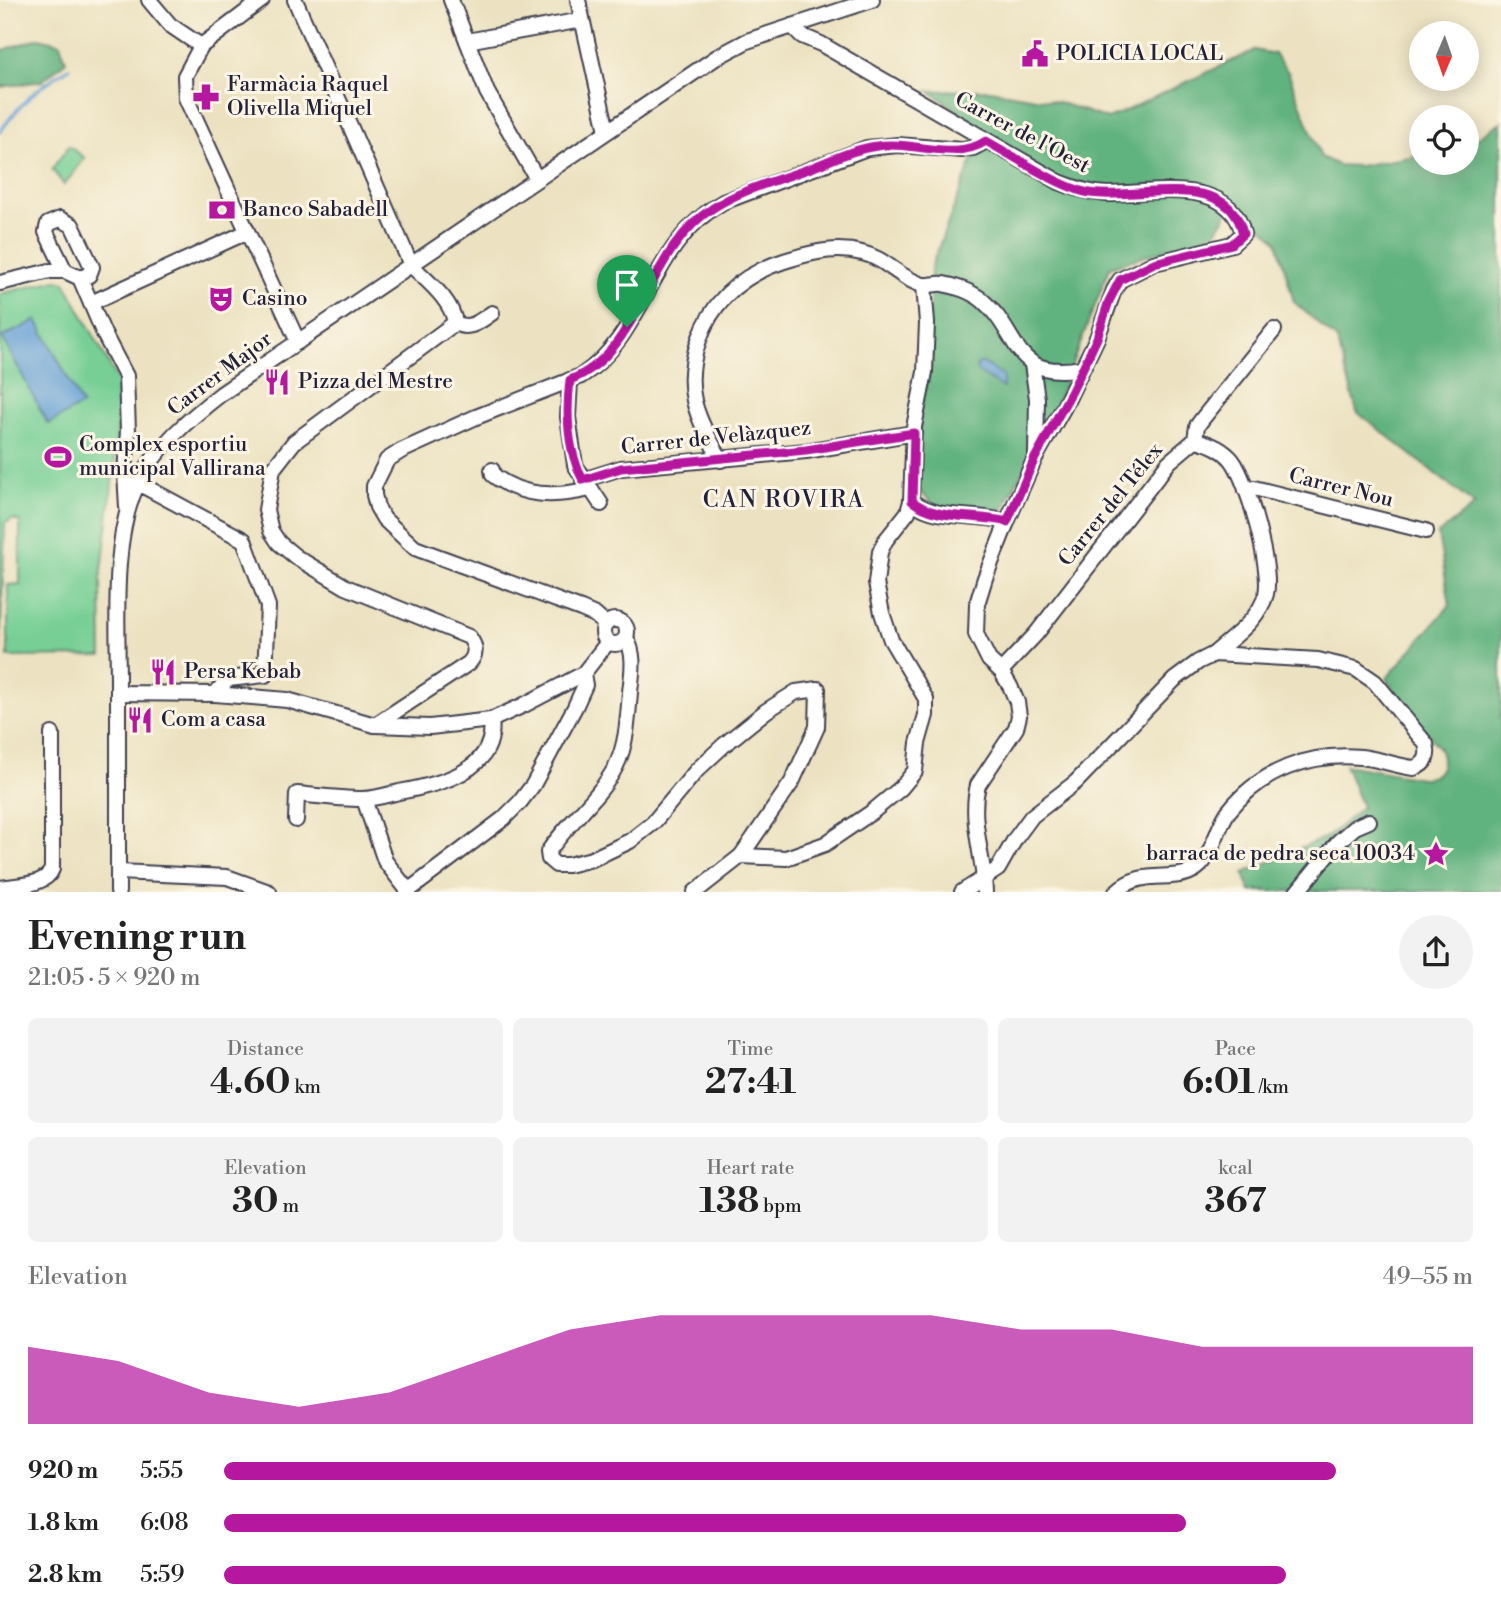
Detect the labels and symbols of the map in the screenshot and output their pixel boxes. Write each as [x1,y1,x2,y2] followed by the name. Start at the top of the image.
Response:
[1409,21,1479,91] north arrow
[1020,39,1050,69] public building icon: POLICIA LOCAL
[1056,41,1223,67] place label: POLICIA LOCAL
[227,72,389,122] place label: Farmàcia Raquel Olivella Miquel
[191,82,221,112] pharmacy icon: Farmàcia Raquel Olivella Miquel
[950,87,1094,180] street label: Carrer de l'Oest
[207,195,237,225] bank icon: Banco Sabadell
[242,197,388,223] place label: Banco Sabadell
[597,255,657,327] pin
[206,284,236,314] theatre icon: Casino
[242,286,308,312] place label: Casino
[163,326,277,422] street label: Carrer Major
[262,367,292,397] restaurant icon: Pizza del Mestre
[298,369,453,395] place label: Pizza del Mestre
[620,415,812,461] street label: Carrer de Velàzquez
[79,432,266,482] place label: Complex esportiu municipal Vallirana
[1053,438,1169,572] street label: Carrer del Télex
[43,442,73,472] sports icon: Complex esportiu municipal Vallirana
[1286,462,1396,514] street label: Carrer Nou
[703,486,865,514] district label: CAN ROVIRA
[148,657,178,687] restaurant icon: Persa Kebab
[184,659,301,685] place label: Persa Kebab
[125,705,155,735] restaurant icon: Com a casa
[161,707,266,733] place label: Com a casa
[1421,839,1451,869] place icon: barraca de pedra seca 10034
[1146,841,1415,867] place label: barraca de pedra seca 10034

